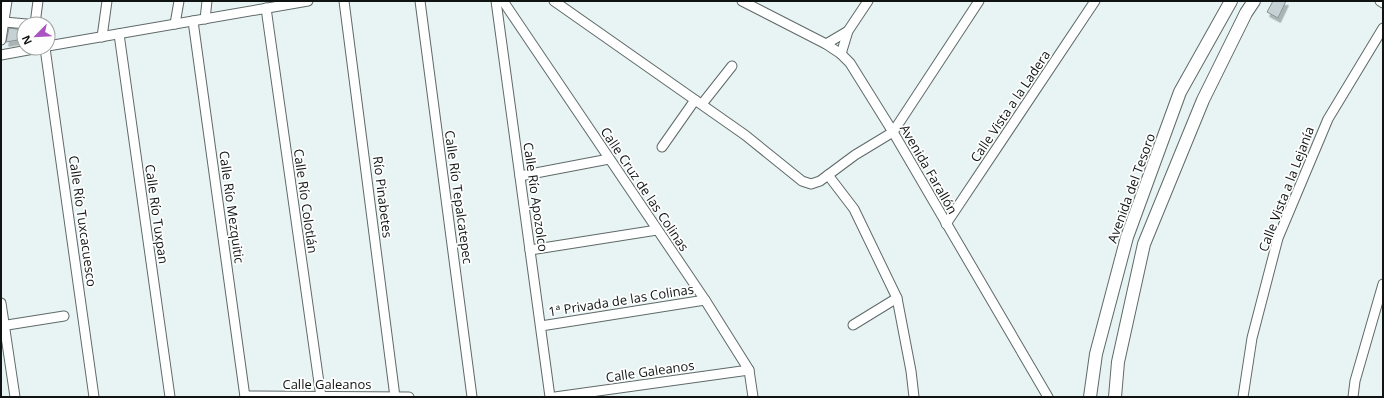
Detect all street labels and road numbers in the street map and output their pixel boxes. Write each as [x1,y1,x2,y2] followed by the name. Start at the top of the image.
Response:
[966,46,1054,166] street label: Calle Vista a la Ladera
[896,121,962,217] street label: Avenida Farallón
[597,123,693,255] street label: Calle Cruz de las Colinas
[1254,124,1318,254] street label: Calle Vista a la Lejanía
[441,129,477,265] street label: Calle Río Tepalcatepec
[1103,131,1159,245] street label: Avenida del Tesoro
[519,141,553,253] street label: Calle Río Apozolco
[290,148,322,254] street label: Calle Río Colotlán
[215,150,249,264] street label: Calle Río Mezquitic
[65,154,101,288] street label: Calle Río Tuxcacuesco
[369,155,397,239] street label: Río Pinabetes
[141,163,173,265] street label: Calle Río Tuxpan
[547,280,695,320] street label: 1ª Privada de las Colinas
[605,356,695,386] street label: Calle Galeanos
[282,375,372,393] street label: Calle Galeanos

